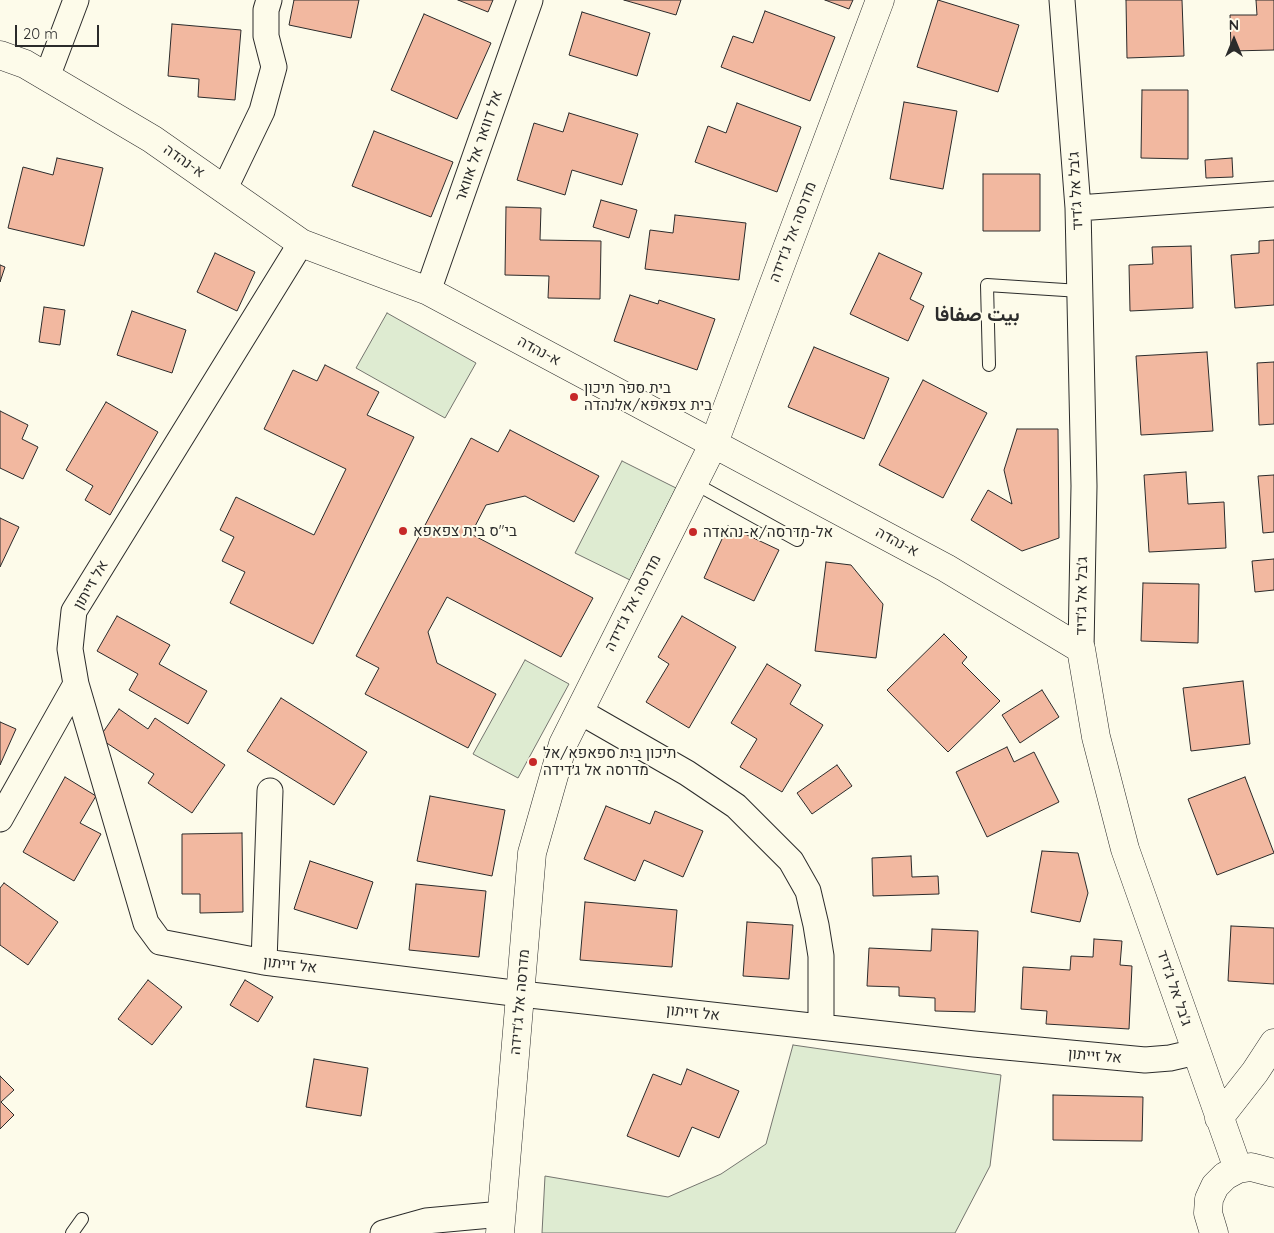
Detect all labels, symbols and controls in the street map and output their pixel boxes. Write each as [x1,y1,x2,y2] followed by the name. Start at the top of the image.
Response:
[18,15,101,47] scale bar
[1209,15,1259,65] north arrow
[1229,16,1239,34] text: N
[23,24,58,43] text: 20 m
[452,88,506,204] street label: אל דוואר אל אוואר
[160,140,208,182] street label: א-נהדה
[1065,151,1087,231] street label: ג'בל אל ג'דיד
[766,179,820,285] street label: מדרסה אל ג'דידה
[935,303,1019,327] district label: بيت صفافا
[514,332,564,370] street label: א-נהדה
[584,379,712,414] place label: בית ספר תיכון בית צפאפא/אלנהדה
[568,391,580,403] marker: בית ספר תיכון בית צפאפא/אלנהדה
[413,522,517,540] place label: בי"ס בית צפאפא
[703,523,833,541] place label: אל-מדרסה/א-נהאדה
[872,523,922,561] street label: א-נהדה
[397,525,409,537] marker: בי"ס בית צפאפא
[687,526,699,538] marker: אל-מדרסה/א-נהאדה
[601,552,665,654] street label: מדרסה אל ג'דידה
[70,557,112,613] street label: אל זייתון
[1072,557,1092,635] street label: ג'בל אל ג'דיד
[543,744,676,779] place label: תיכון בית ספאפא/אל מדרסה אל ג׳דידה
[527,756,539,768] marker: תיכון בית ספאפא/אל מדרסה אל ג׳דידה
[506,948,534,1056] street label: מדרסה אל ג'דידה
[1153,948,1195,1028] street label: ג'בל אל ג'דיד
[262,953,318,977] street label: אל זייתון
[665,1001,721,1025] street label: אל זייתון
[1067,1045,1123,1067] street label: אל זייתון

